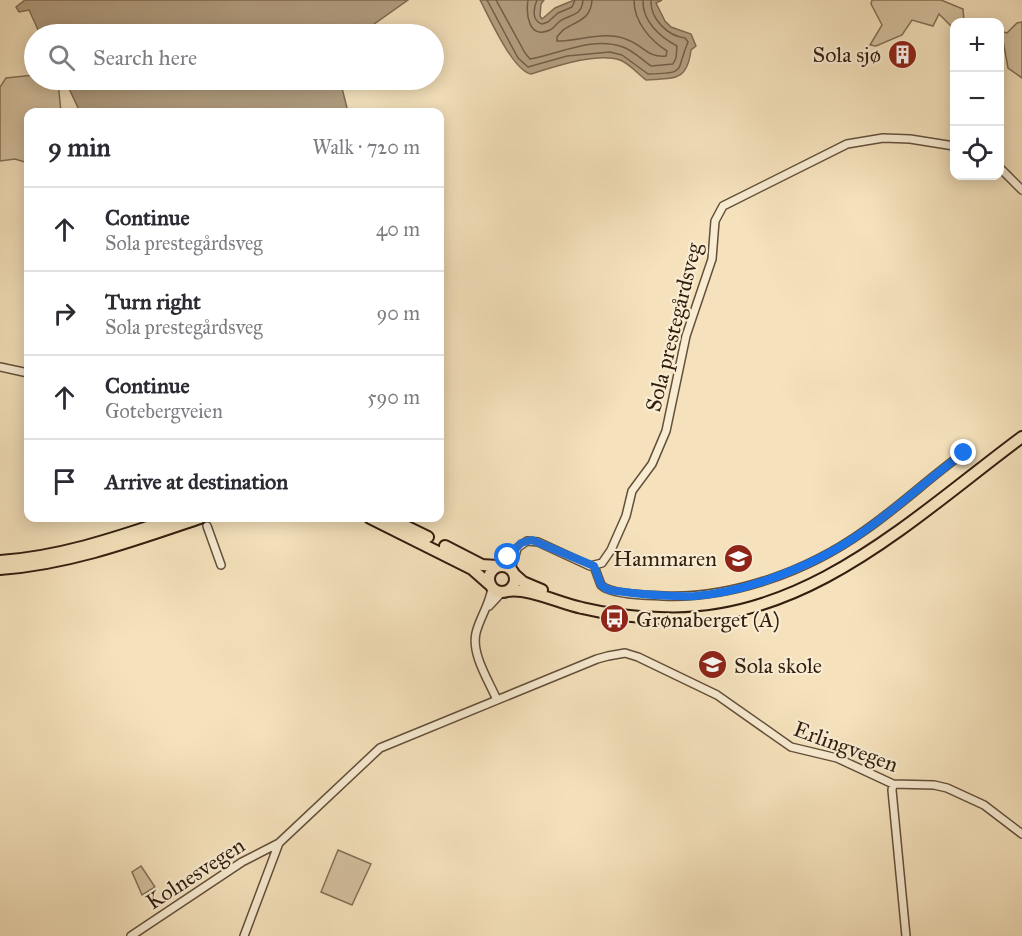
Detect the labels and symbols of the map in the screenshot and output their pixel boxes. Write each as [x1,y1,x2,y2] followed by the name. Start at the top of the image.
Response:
[886,38,918,70] building icon: Sola sjø
[813,41,881,68] place label: Sola sjø
[639,239,708,415] street label: Sola prestegårdsveg
[950,439,976,465] route end
[722,542,754,574] school or university icon: Hammaren
[494,543,520,569] route start
[613,545,717,572] place label: Hammaren
[599,603,631,635] bus stop icon: Grønaberget (A)
[636,606,780,633] place label: Grønaberget (A)
[697,649,729,681] school or university icon: Sola skole
[734,652,822,679] place label: Sola skole
[790,715,902,778] street label: Erlingvegen
[141,831,250,915] street label: Kolnesvegen

